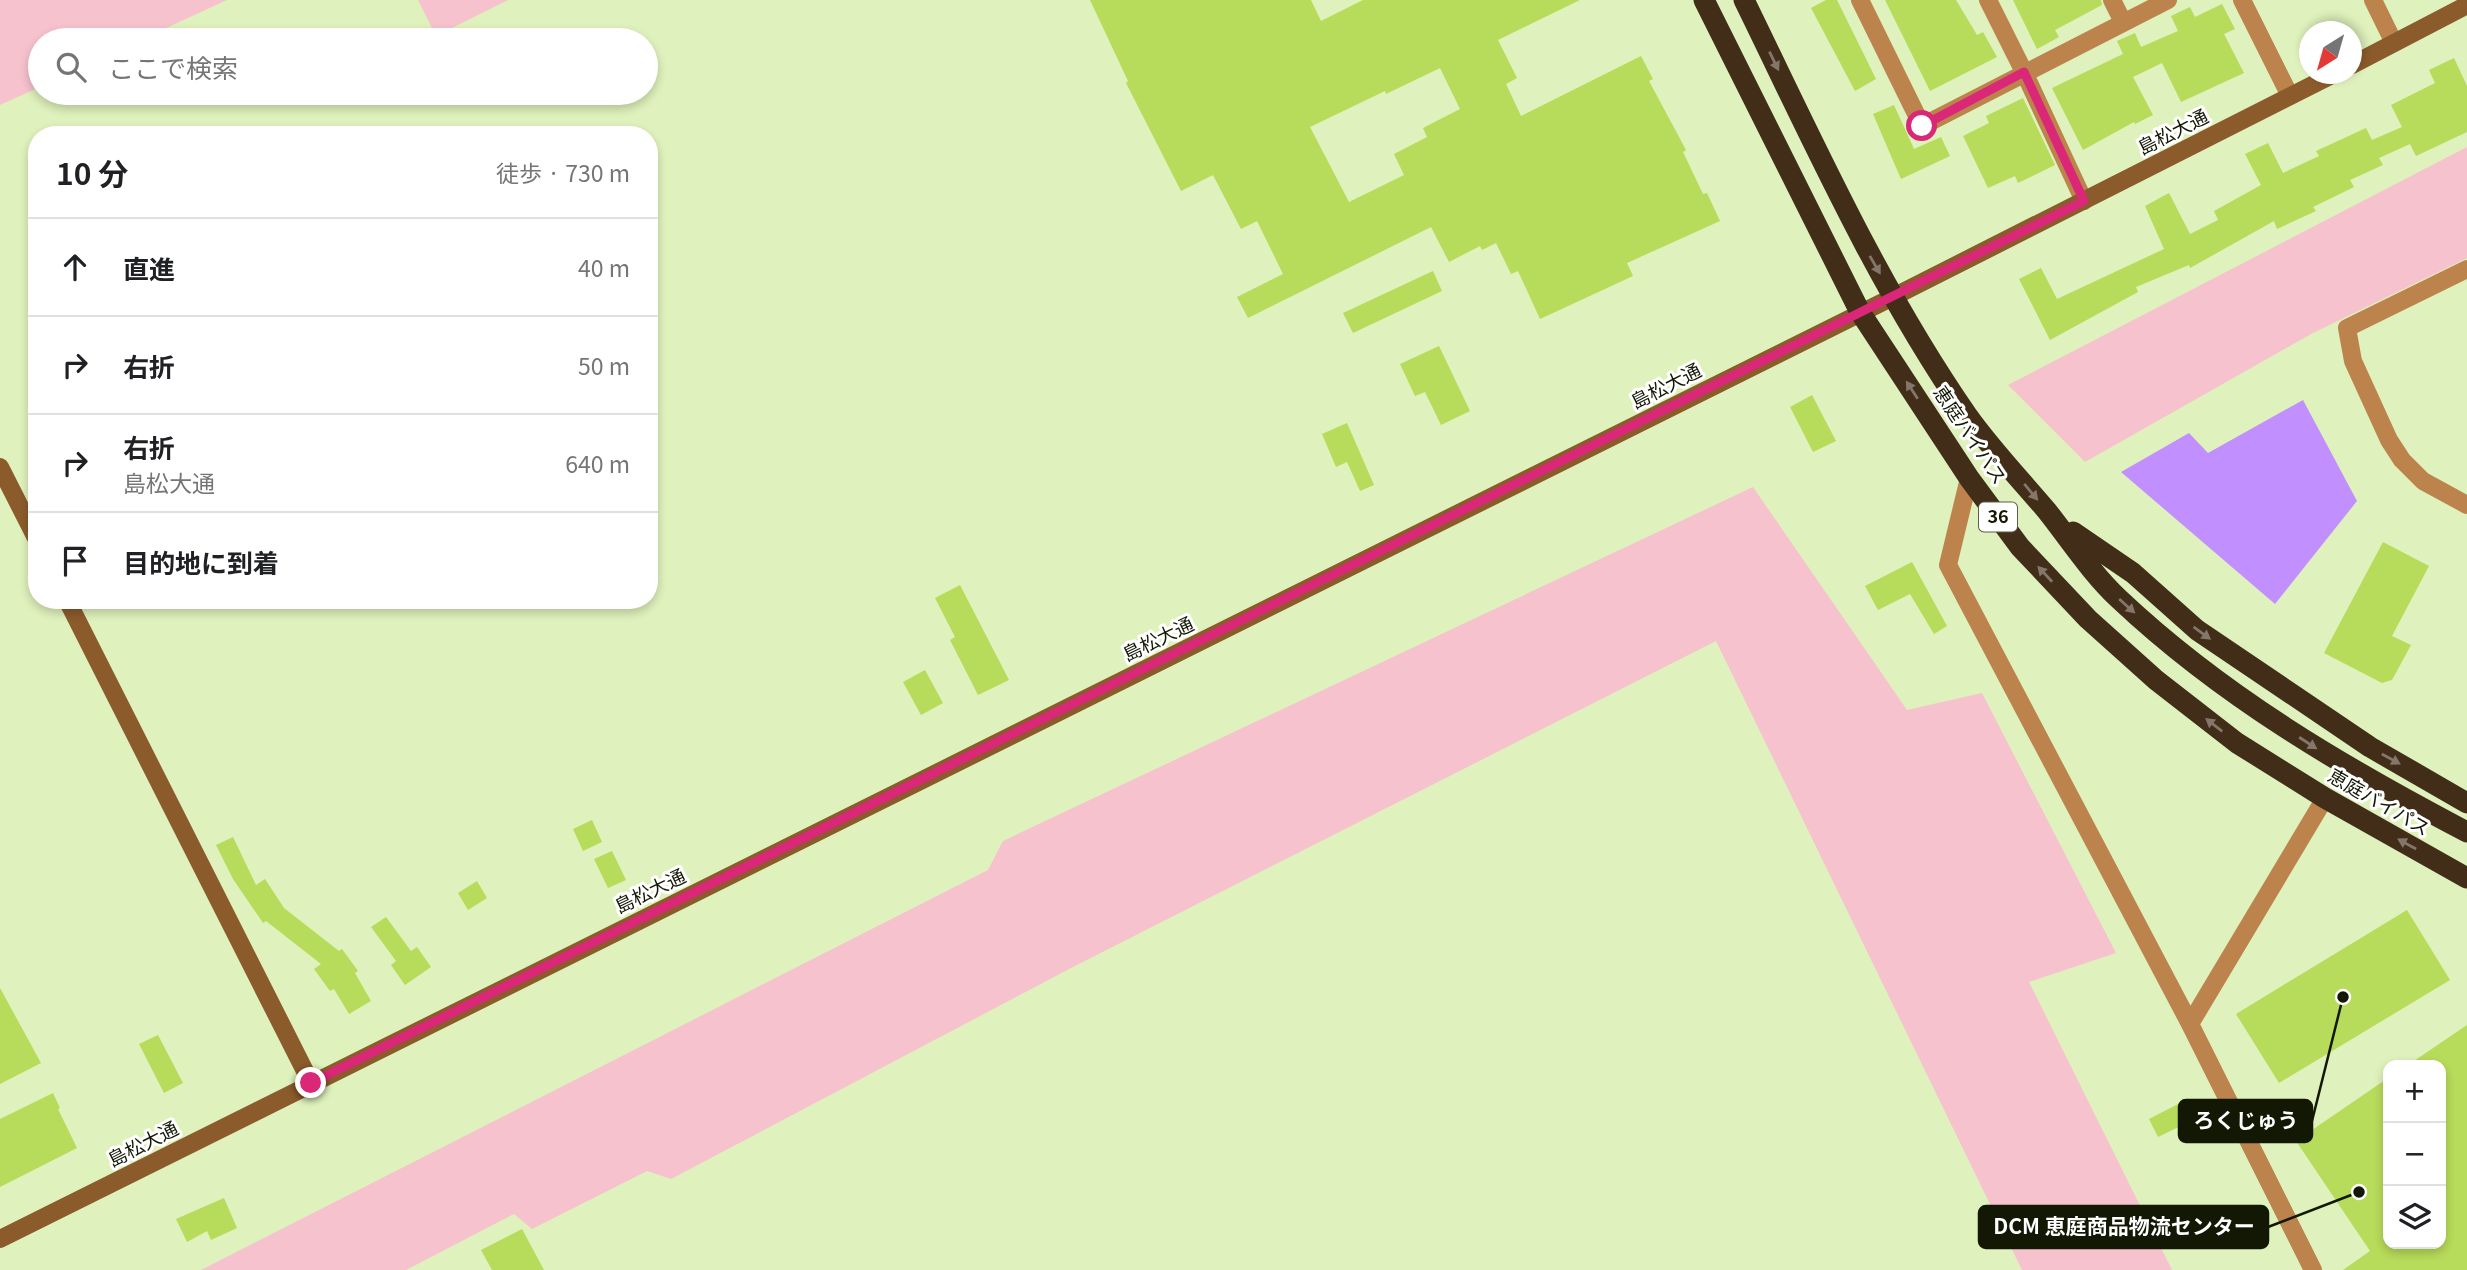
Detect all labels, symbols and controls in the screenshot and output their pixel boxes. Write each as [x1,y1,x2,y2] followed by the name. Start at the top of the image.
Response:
[2299,21,2362,84] north arrow
[28,28,658,105] search box
[52,48,90,86] icon: search
[108,48,238,85] text: ここで検索
[1768,51,1779,71] one-way arrow
[2132,101,2212,160] street label: 島松大通
[1906,110,1937,141] route start
[56,150,128,194] text: 10 分
[496,155,630,189] text: 徒歩 · 730 m
[56,248,94,286] icon: ahead
[123,249,175,286] text: 直進
[578,250,630,284] text: 40 m
[1868,256,1881,275] one-way arrow
[56,346,94,384] icon: right
[123,347,175,384] text: 右折
[578,348,630,382] text: 50 m
[1625,355,1705,414] street label: 島松大通
[1905,380,1918,400] one-way arrow
[1928,380,2014,489] street label: 恵庭バイパス
[123,428,175,465] text: 右折
[56,444,94,482] icon: right
[565,446,630,480] text: 640 m
[123,465,215,499] text: 島松大通
[2023,484,2038,501] one-way arrow
[1979,503,2017,532] road number: 36
[56,542,94,580] icon: arrive
[123,543,279,580] text: 目的地に到着
[2036,565,2053,582] one-way arrow
[2118,598,2136,614] one-way arrow
[1117,609,1197,666] street label: 島松大通
[2193,625,2211,639] one-way arrow
[2205,719,2223,733] one-way arrow
[2298,737,2317,750] one-way arrow
[2381,753,2400,766] one-way arrow
[2324,761,2436,841] street label: 恵庭バイパス
[2398,838,2417,850] one-way arrow
[609,861,689,918] street label: 島松大通
[2383,1060,2446,1249] map controls
[2383,1060,2446,1123] button: +
[295,1067,326,1098] route end
[2179,1100,2312,1142] callout: ろくじゅう
[2194,1104,2299,1134] text: ろくじゅう
[102,1113,182,1172] street label: 島松大通
[2383,1123,2446,1186] button: −
[2383,1186,2446,1249] button: layers
[1979,1206,2268,1248] callout: DCM 恵庭商品物流センター
[1993,1210,2255,1240] text: DCM 恵庭商品物流センター

